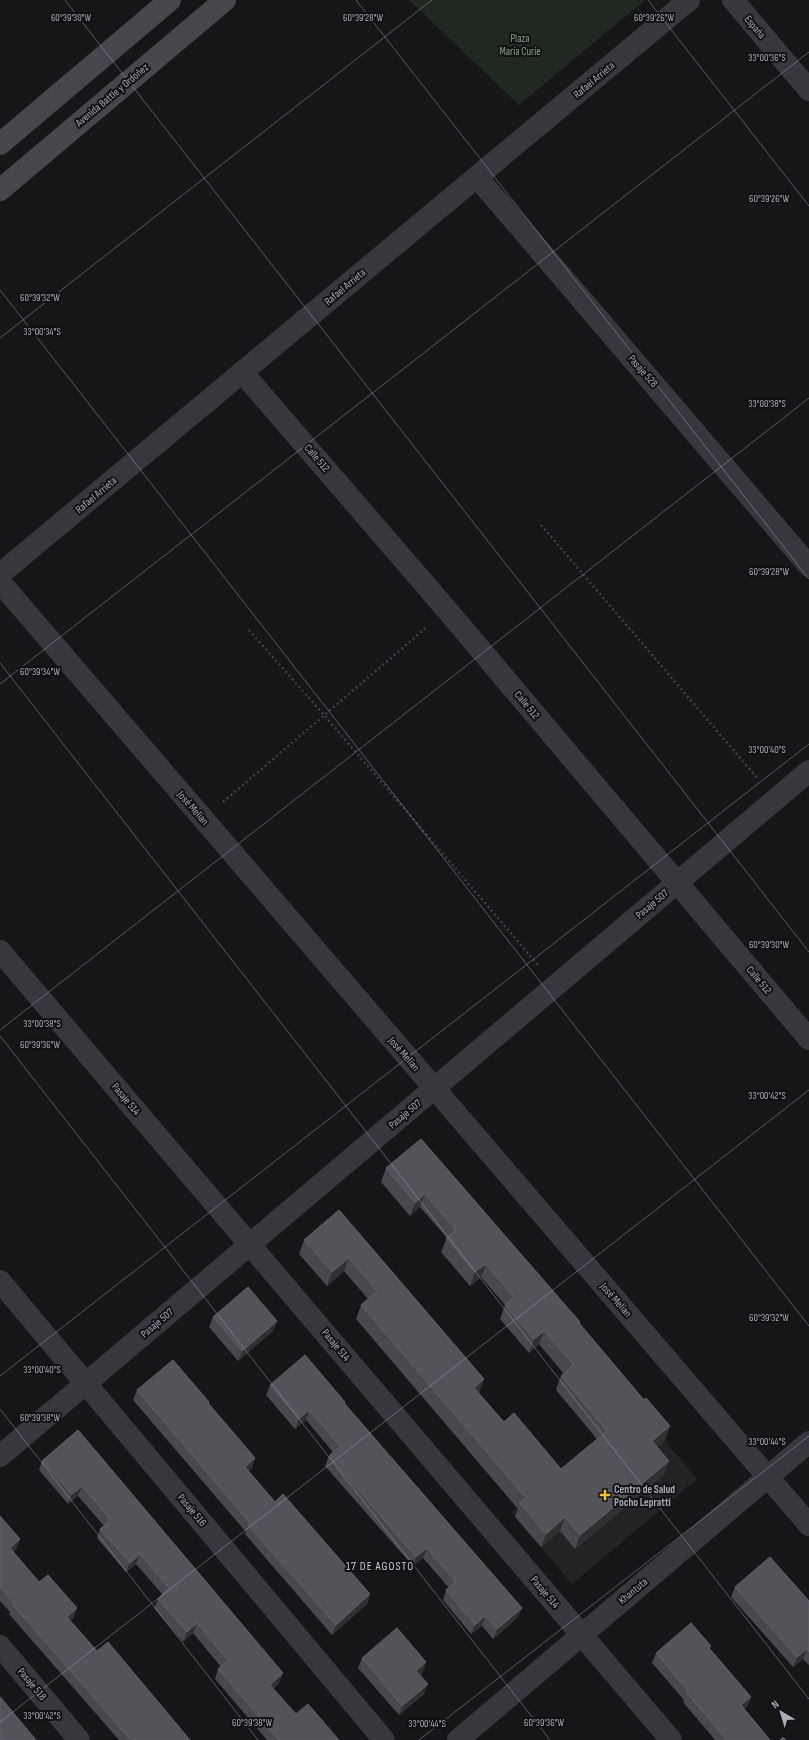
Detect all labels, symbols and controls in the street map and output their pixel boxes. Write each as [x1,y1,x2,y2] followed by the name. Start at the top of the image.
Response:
[51,12,92,24] text: 60°39'30"W
[343,12,383,24] text: 60°39'28"W
[634,12,674,24] text: 60°39'26"W
[742,13,768,41] street label: España
[499,32,541,58] park label: Plaza María Curie
[748,52,786,64] text: 33°00'36"S
[571,59,617,101] street label: Rafael Arrieta
[72,61,151,130] street label: Avenida Battle y Ordoñez
[749,193,789,205] text: 60°39'26"W
[322,266,368,308] street label: Rafael Arrieta
[20,292,60,304] text: 60°39'32"W
[23,326,61,338] text: 33°00'34"S
[625,352,661,390] street label: Pasaje 528
[748,398,786,410] text: 33°00'38"S
[301,441,333,475] street label: Calle 512
[73,474,119,516] street label: Rafael Arrieta
[749,566,789,578] text: 60°39'28"W
[20,666,60,678] text: 60°39'34"W
[512,688,543,722] street label: Calle 512
[748,744,786,756] text: 33°00'40"S
[174,787,212,828] street label: José Melian
[633,886,671,921] street label: Pasaje 507
[749,939,790,951] text: 60°39'30"W
[744,963,775,997] street label: Calle 512
[23,1018,61,1030] text: 33°00'38"S
[385,1033,423,1074] street label: José Melian
[20,1039,60,1051] text: 60°39'36"W
[109,1080,143,1118] street label: Pasaje 514
[748,1090,786,1102] text: 33°00'42"S
[386,1096,424,1131] street label: Pasaje 507
[597,1279,635,1320] street label: José Melian
[138,1305,176,1340] street label: Pasaje 507
[749,1312,789,1324] text: 60°39'32"W
[319,1326,353,1364] street label: Pasaje 514
[23,1364,61,1376] text: 33°00'40"S
[20,1412,60,1424] text: 60°39'38"W
[748,1436,786,1448] text: 33°00'44"S
[614,1483,675,1509] place label: Centro de Salud Pocho Lepratti
[599,1489,611,1501] marker: Centro de Salud Pocho Lepratti
[175,1491,209,1529] street label: Pasaje 516
[346,1559,414,1574] district label: 17 DE AGOSTO
[528,1573,562,1611] street label: Pasaje 514
[616,1575,650,1607] street label: Khantuta
[15,1665,49,1703] street label: Pasaje 518
[761,1692,801,1732] north arrow
[769,1698,782,1711] text: N
[23,1710,61,1722] text: 33°00'42"S
[232,1717,272,1729] text: 60°39'38"W
[524,1717,564,1729] text: 60°39'36"W
[408,1718,446,1730] text: 33°00'44"S

